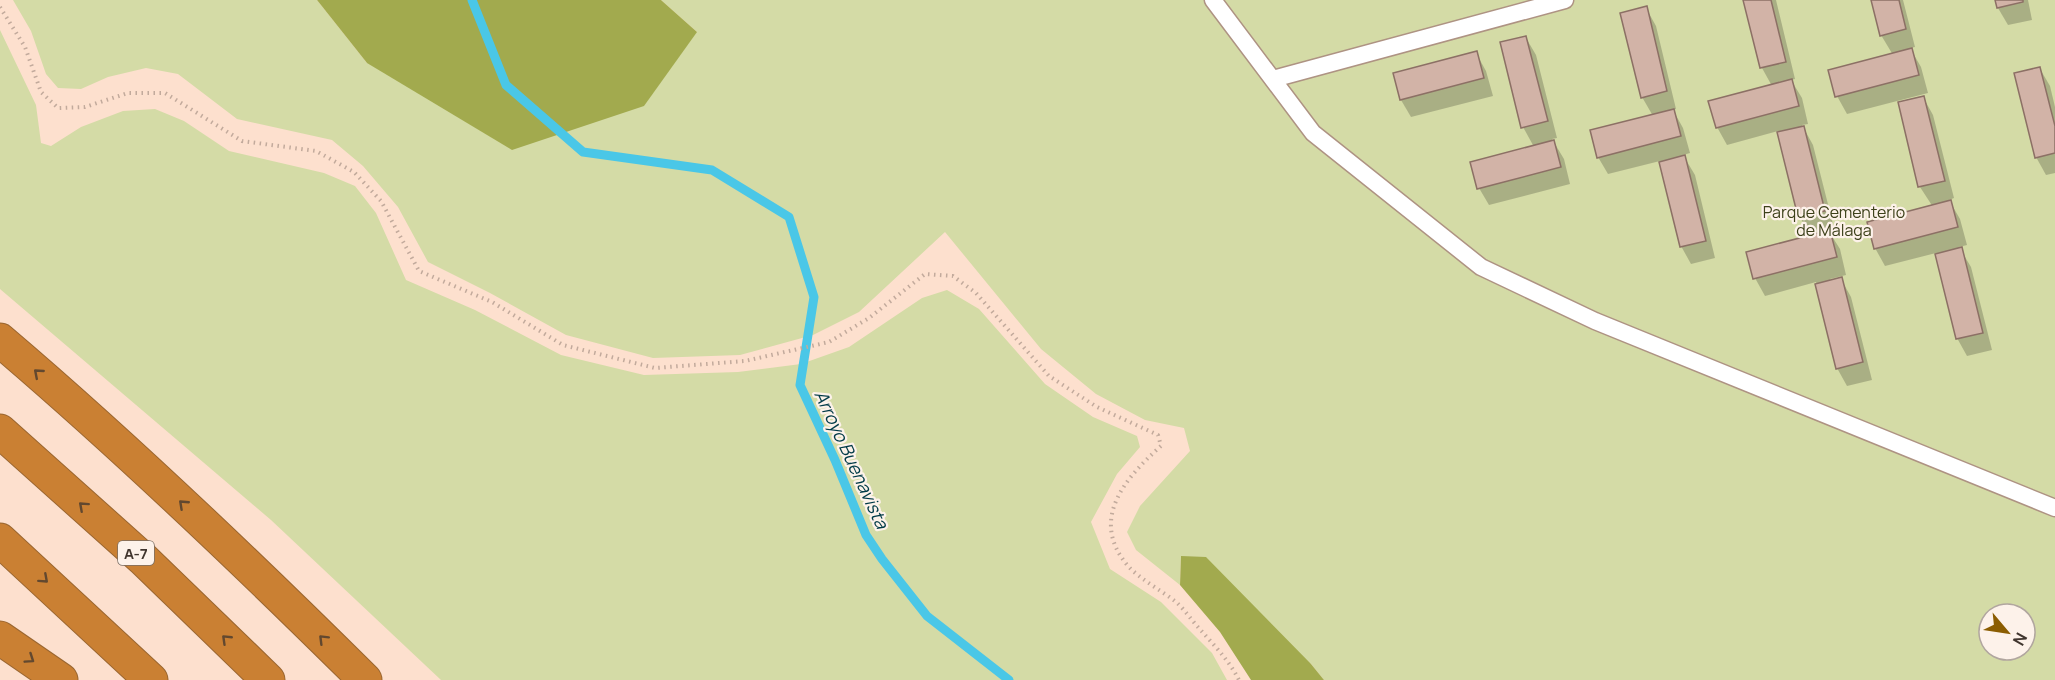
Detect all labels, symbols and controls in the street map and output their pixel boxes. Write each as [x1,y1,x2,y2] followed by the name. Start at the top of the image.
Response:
[1763,201,1905,241] park label: Parque Cementerio de Málaga
[34,369,45,380] one-way arrow
[809,386,895,533] water label: Arroyo Buenavista
[179,500,189,511] one-way arrow
[80,502,90,513] one-way arrow
[118,541,154,565] road number: A-7
[37,572,47,583] one-way arrow
[1977,602,2037,662] north arrow
[2008,629,2033,650] text: N
[320,635,331,646] one-way arrow
[222,636,233,647] one-way arrow
[24,652,35,663] one-way arrow

